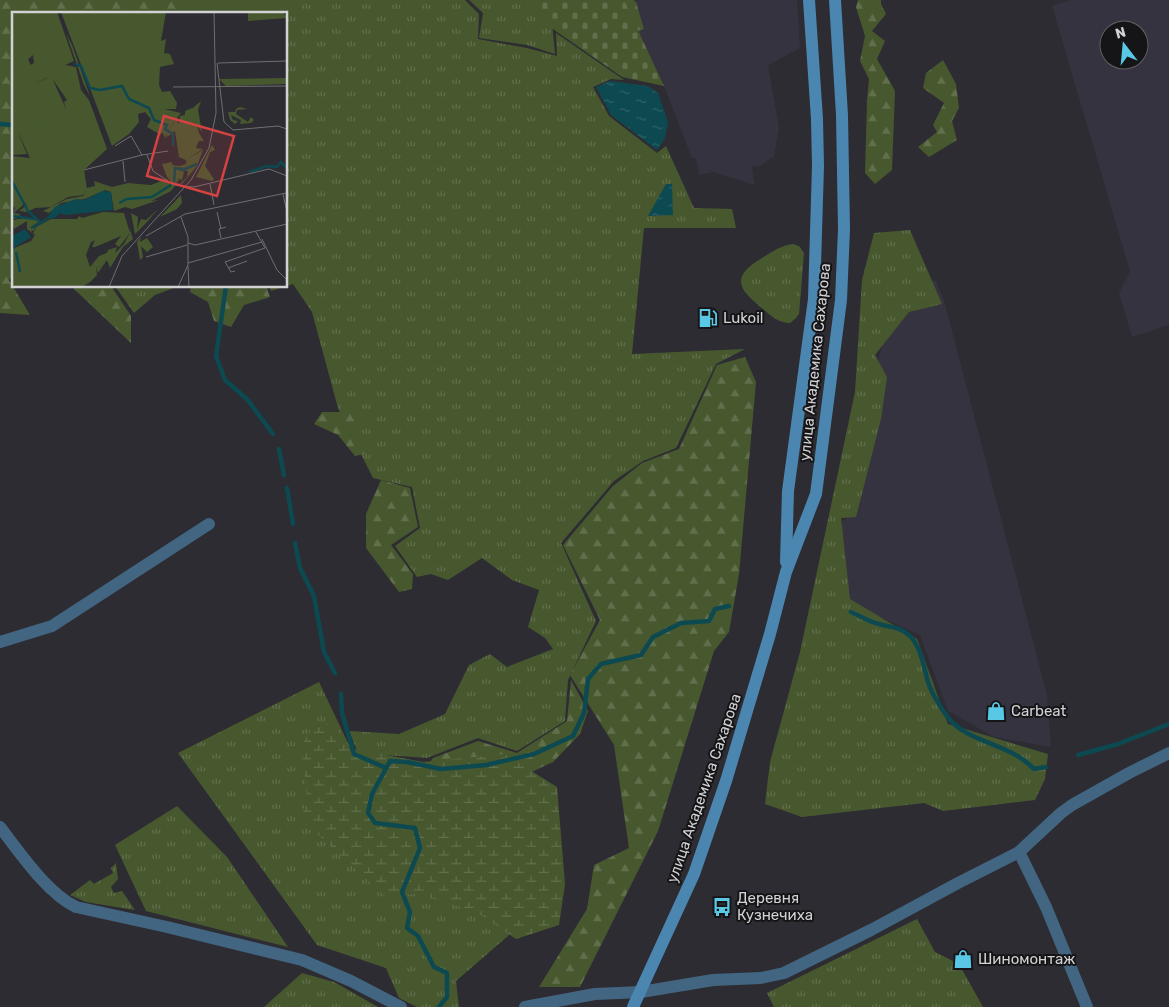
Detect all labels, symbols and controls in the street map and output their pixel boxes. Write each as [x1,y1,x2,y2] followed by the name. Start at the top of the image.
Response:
[12,12,288,288] inset map
[1099,20,1149,70] north arrow
[1113,23,1128,43] text: N
[796,262,834,462] street label: улица Академика Сахарова
[697,307,719,329] fuel station icon: Lukoil
[723,309,764,327] place label: Lukoil
[663,691,745,885] street label: улица Академика Сахарова
[985,700,1007,722] shop icon: Carbeat
[1011,702,1067,720] place label: Carbeat
[737,889,813,924] place label: Деревня Кузнечиха
[711,896,733,918] bus stop icon: Деревня Кузнечиха
[952,948,974,970] shop icon: Шиномонтаж
[978,950,1075,968] place label: Шиномонтаж

